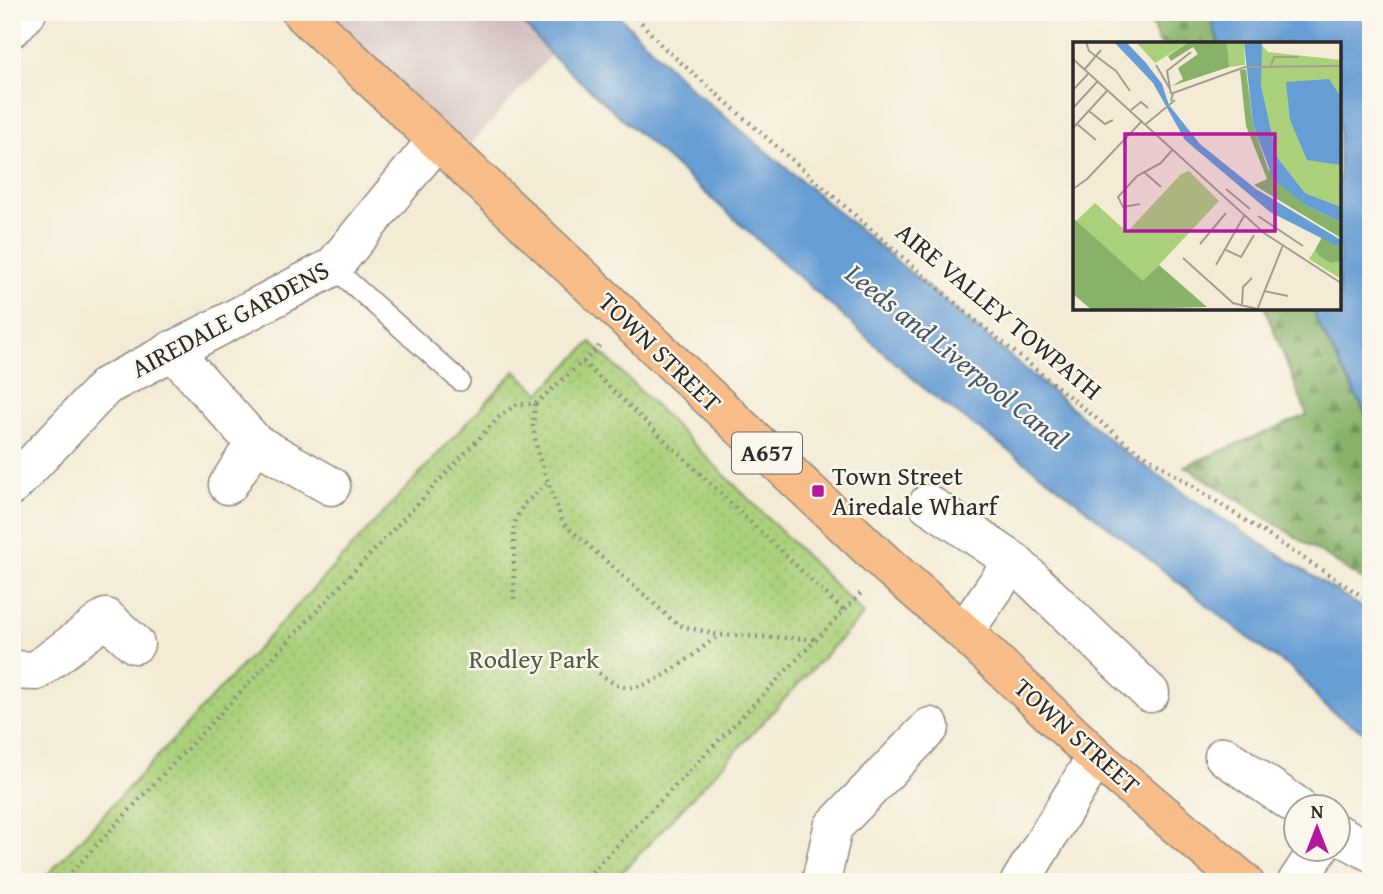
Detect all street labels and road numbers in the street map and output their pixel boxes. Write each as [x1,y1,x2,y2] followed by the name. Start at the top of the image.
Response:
[888,212,1111,409] street label: AIRE VALLEY TOWPATH
[124,250,336,387] street label: AIREDALE GARDENS
[590,283,731,421] street label: TOWN STREET
[732,432,802,474] road number: A657
[1005,668,1150,803] street label: TOWN STREET

